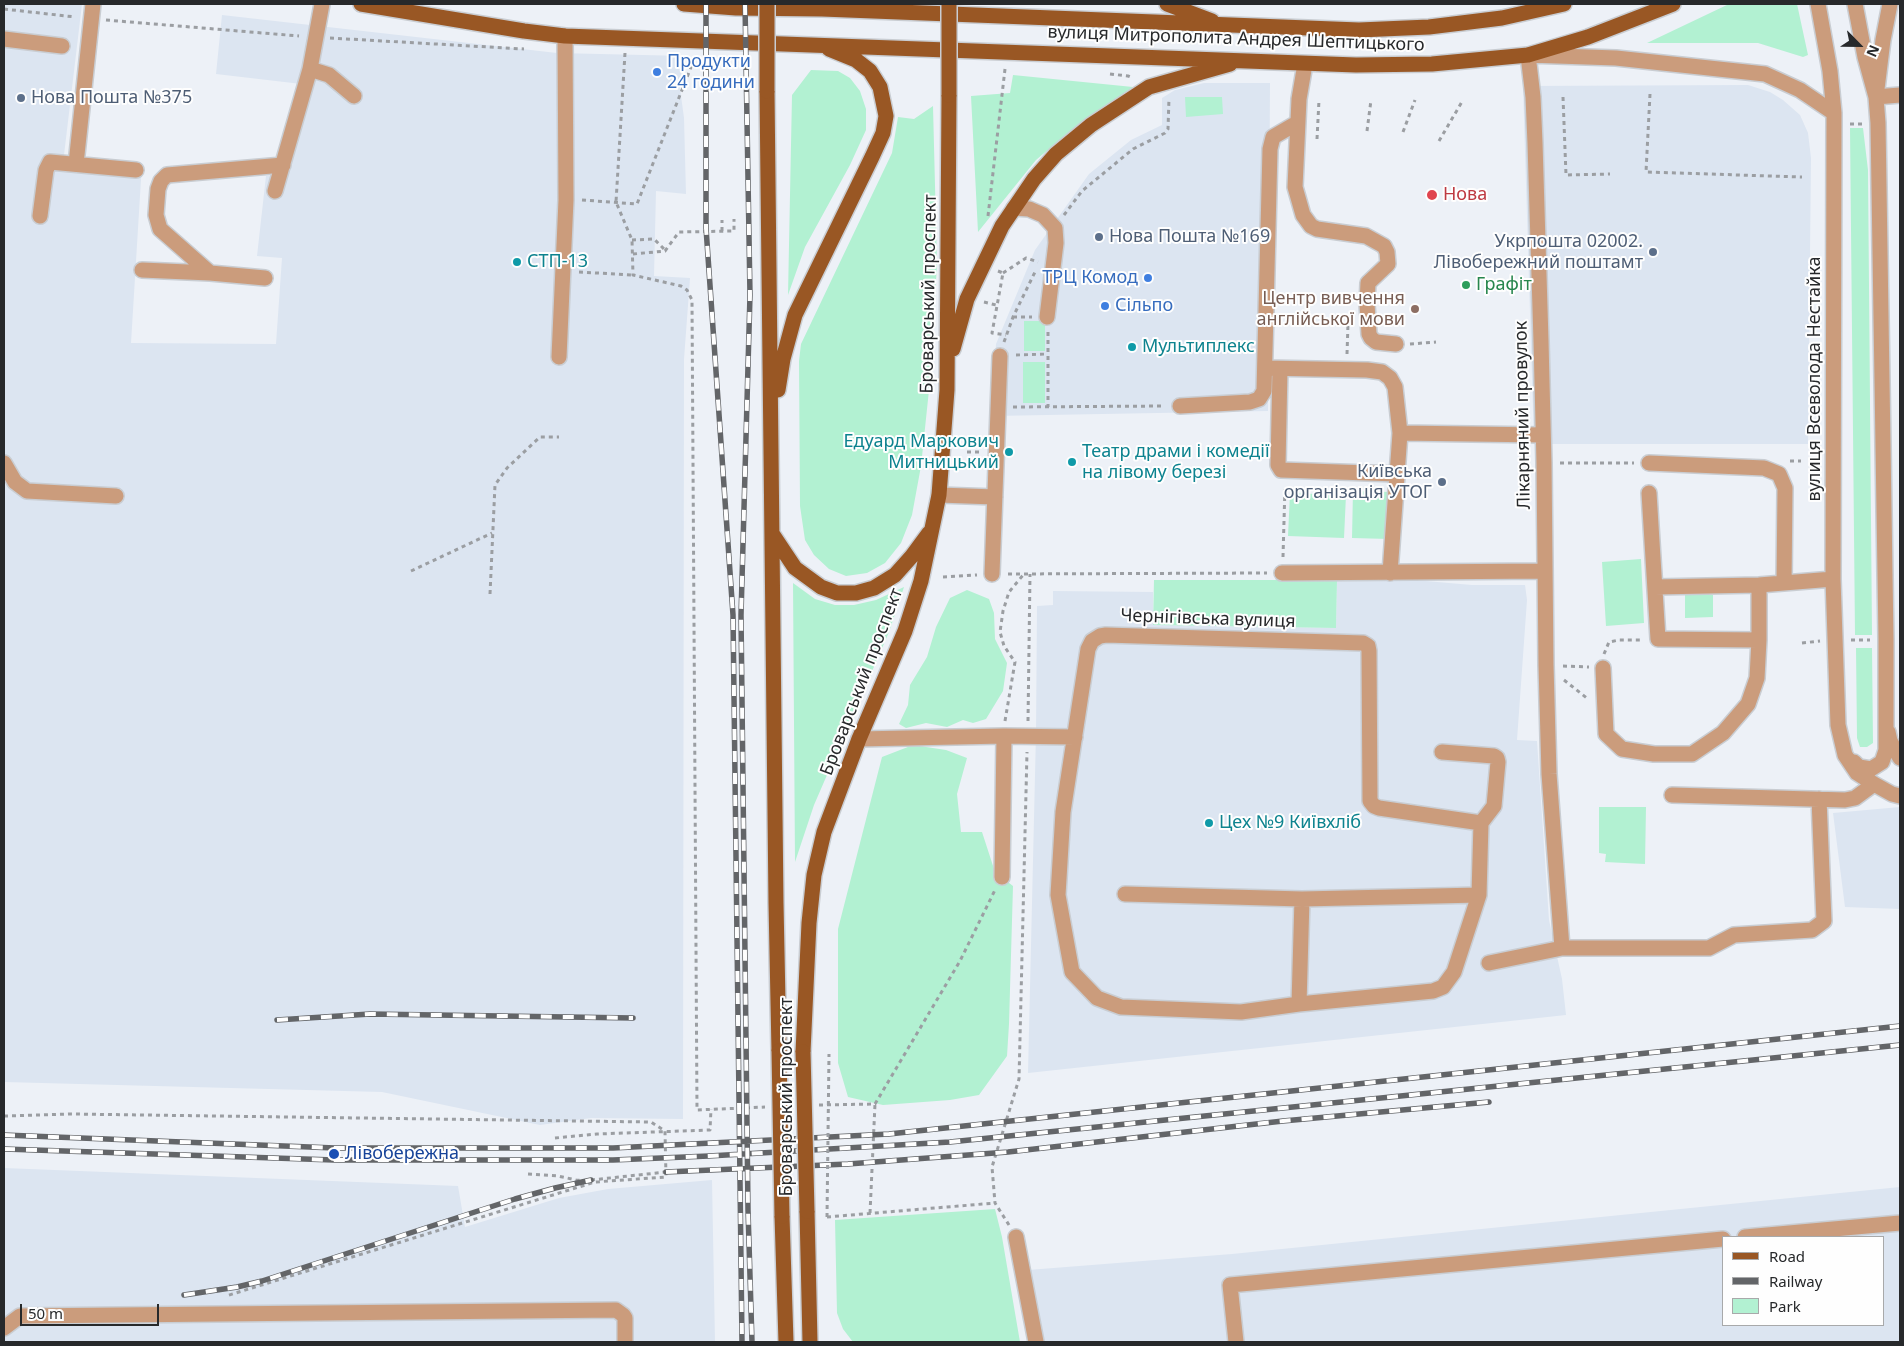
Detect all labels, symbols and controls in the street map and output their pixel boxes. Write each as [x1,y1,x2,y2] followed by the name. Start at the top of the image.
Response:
[1834,20,1884,70] north arrow
[1047,22,1425,56] street label: вулиця Митрополита Андрея Шептицького
[1862,42,1884,60] text: N
[667,51,755,94] place label: Продукти 24 години
[651,66,663,78] marker: Продукти 24 години
[31,87,192,109] place label: Нова Пошта №375
[15,92,27,104] marker: Нова Пошта №375
[1443,184,1487,206] place label: Нова
[1425,188,1439,202] marker: Нова
[916,194,942,394] street label: Броварський проспект
[1109,226,1270,248] place label: Нова Пошта №169
[1093,231,1105,243] marker: Нова Пошта №169
[1434,231,1643,274] place label: Укрпошта 02002. Лівобережний поштамт
[1647,246,1659,258] marker: Укрпошта 02002. Лівобережний поштамт
[527,251,588,273] place label: СТП-13
[511,256,523,268] marker: СТП-13
[1804,257,1826,501] street label: вулиця Всеволода Нестайка
[1042,267,1138,289] place label: ТРЦ Комод
[1142,272,1154,284] marker: ТРЦ Комод
[1476,274,1532,296] place label: Графіт
[1460,279,1472,291] marker: Графіт
[1256,288,1405,330] place label: Центр вивчення англійської мови
[1115,295,1173,317] place label: Сільпо
[1099,300,1111,312] marker: Сільпо
[1409,303,1421,315] marker: Центр вивчення англійської мови
[1511,321,1535,509] street label: Лікарняний провулок
[1142,336,1255,358] place label: Мультиплекс
[1126,341,1138,353] marker: Мультиплекс
[844,431,999,474] place label: Едуард Маркович Митницький
[1082,441,1270,484] place label: Театр драми і комедії на лівому березі
[1003,446,1015,458] marker: Едуард Маркович Митницький
[1066,456,1078,468] marker: Театр драми і комедії на лівому березі
[1284,461,1432,504] place label: Київська організація УТОГ
[1436,476,1448,488] marker: Київська організація УТОГ
[816,585,908,779] street label: Броварський проспект
[1120,605,1296,633] street label: Чернігівська вулиця
[1219,812,1361,834] place label: Цех №9 Київхліб
[1203,817,1215,829] marker: Цех №9 Київхліб
[776,997,798,1197] street label: Броварський проспект
[345,1143,459,1165] place label: Лівобережна
[327,1147,341,1161] marker: Лівобережна
[1722,1236,1884,1326] legend
[1769,1246,1805,1266] text: Road
[1769,1271,1822,1291] text: Railway
[22,1294,161,1326] scale bar
[1769,1296,1801,1316] text: Park
[28,1303,63,1323] text: 50 m

